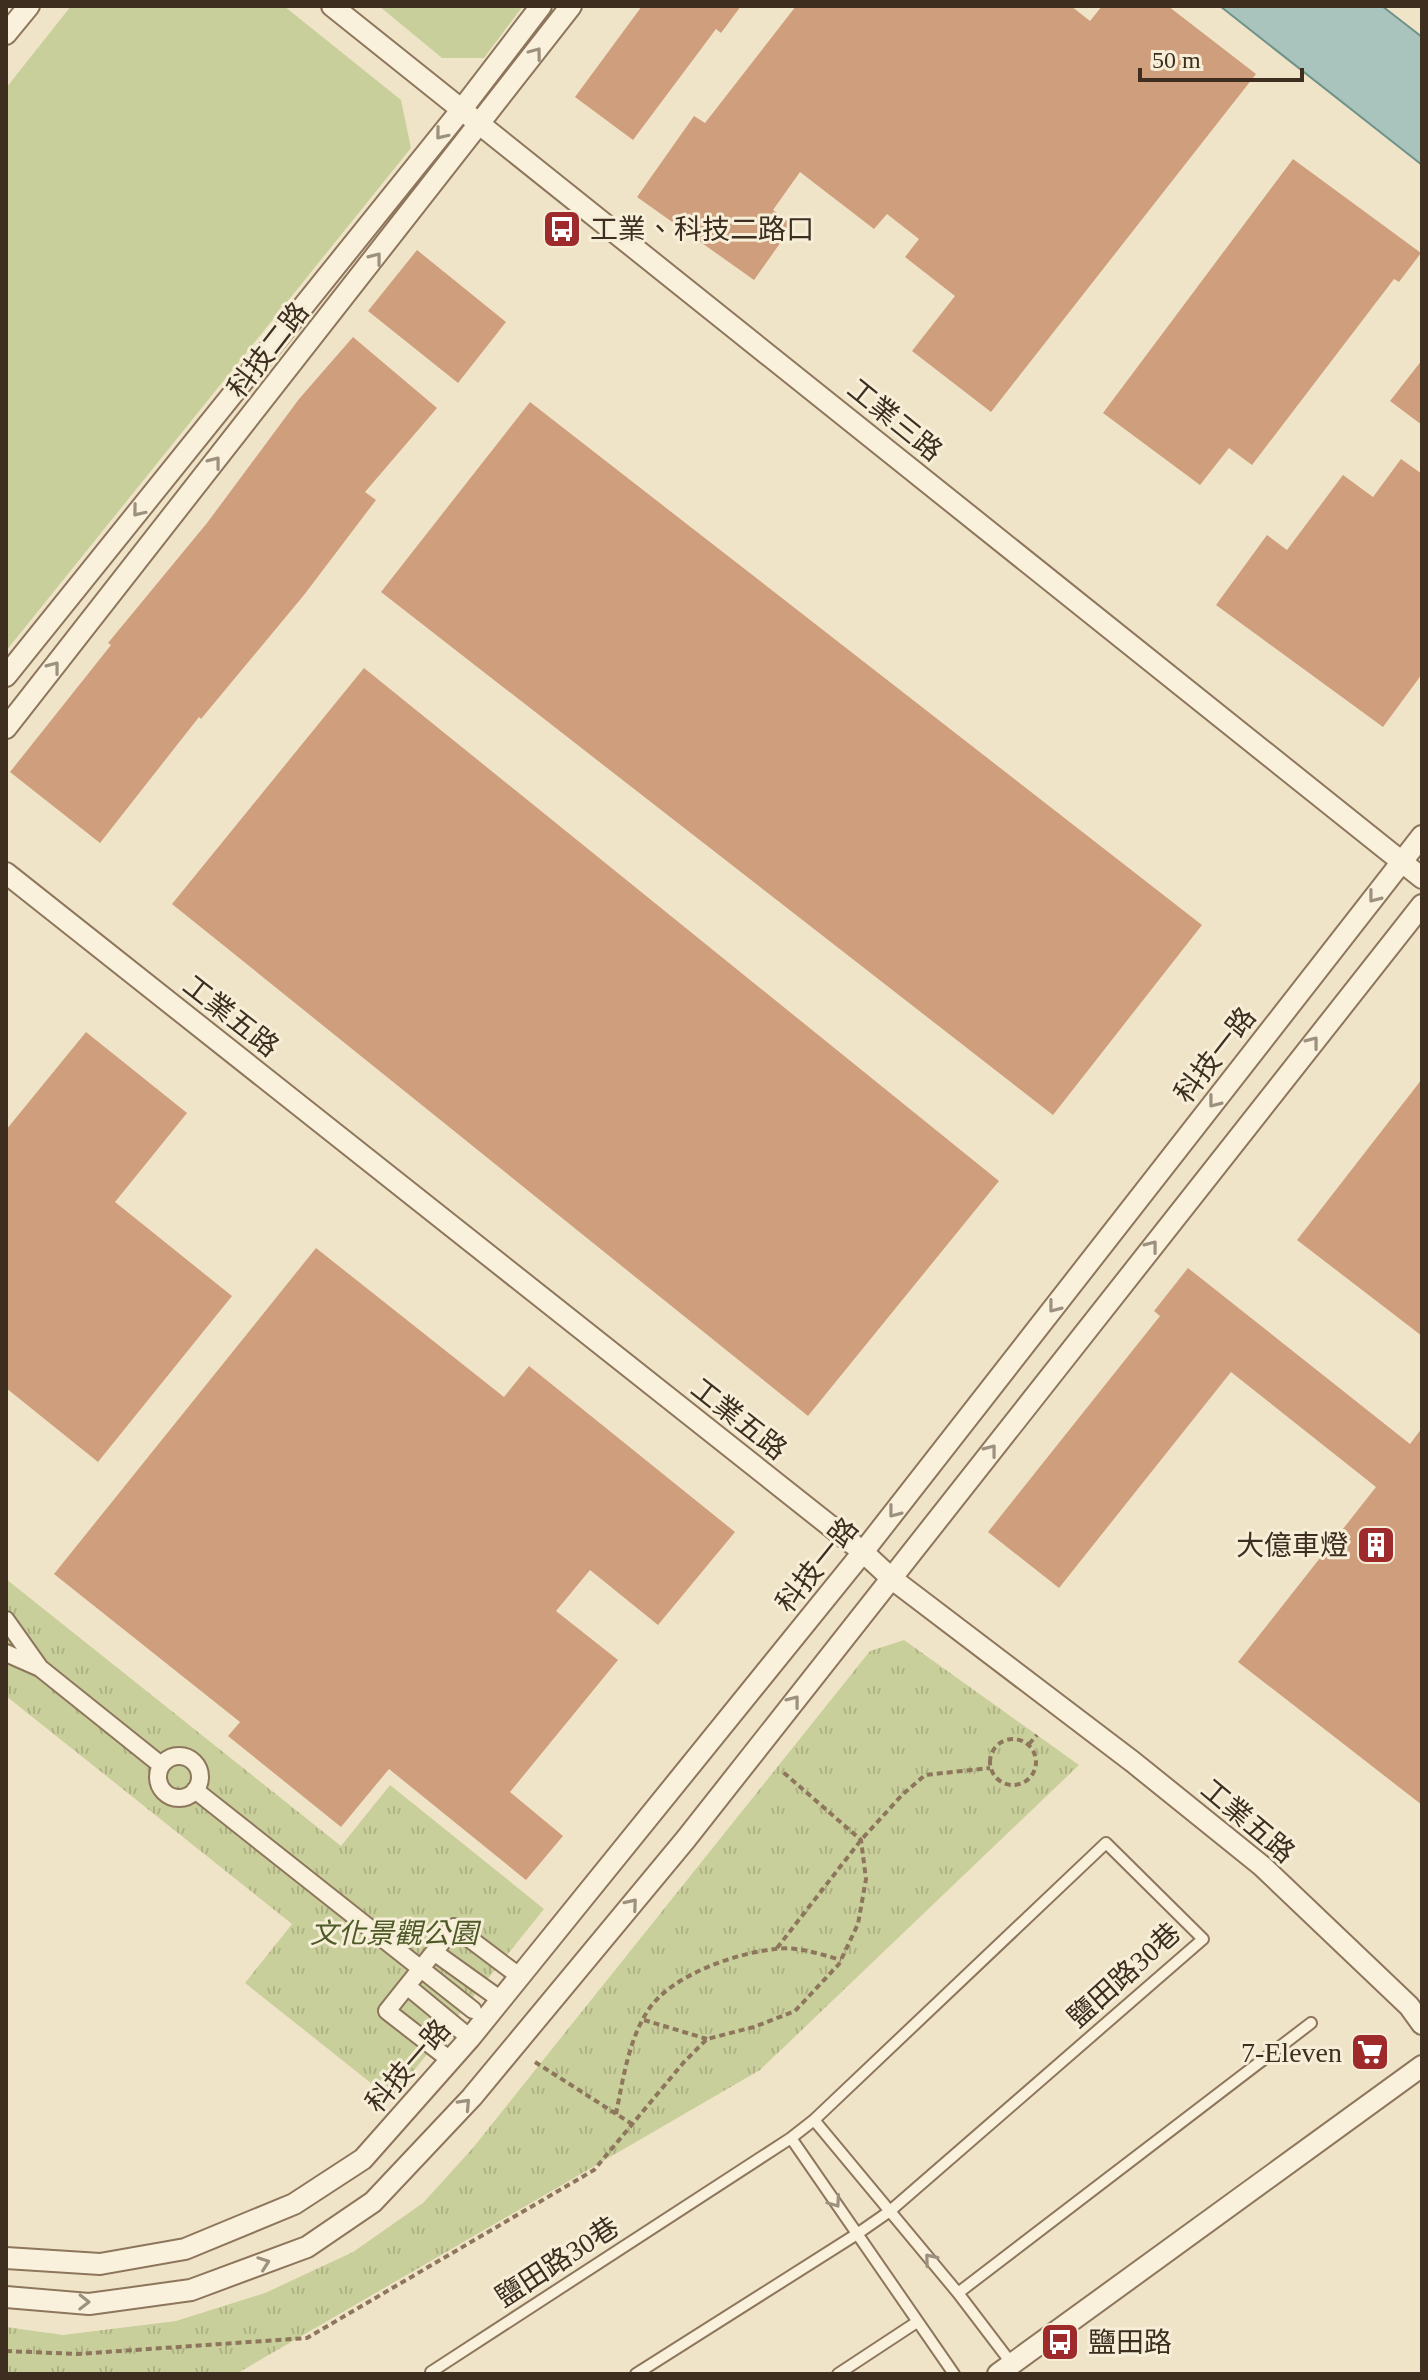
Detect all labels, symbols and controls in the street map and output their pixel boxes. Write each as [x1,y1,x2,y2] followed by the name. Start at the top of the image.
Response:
[1140,32,1302,82] scale bar
[526,47,540,62] one-way arrow
[1152,47,1201,73] text: 50 m
[437,125,451,140] one-way arrow
[541,208,583,250] bus stop icon: 工業、科技二路口
[590,214,814,245] place label: 工業、科技二路口
[366,253,381,267] one-way arrow
[221,296,315,404] street label: 科技二路
[842,373,948,467] street label: 工業三路
[205,457,220,471] one-way arrow
[133,502,148,516] one-way arrow
[45,661,59,676] one-way arrow
[1369,888,1383,903] one-way arrow
[177,969,285,1063] street label: 工業五路
[1168,1001,1262,1109] street label: 科技一路
[1303,1037,1318,1051] one-way arrow
[1209,1093,1223,1108] one-way arrow
[1142,1241,1157,1255] one-way arrow
[1049,1298,1064,1312] one-way arrow
[685,1372,793,1466] street label: 工業五路
[981,1444,995,1459] one-way arrow
[890,1503,904,1518] one-way arrow
[770,1512,864,1618] street label: 科技一路
[1355,1524,1397,1566] building icon: 大億車燈
[1236,1530,1348,1561] place label: 大億車燈
[784,1696,799,1710] one-way arrow
[1195,1773,1301,1869] street label: 工業五路
[622,1899,637,1914] one-way arrow
[1062,1917,1186,2033] street label: 鹽田路30巷
[310,1918,482,1949] park label: 文化景觀公園
[360,2014,456,2118] street label: 科技一路
[1349,2031,1391,2073] supermarket icon: 7-Eleven
[1241,2037,1342,2068] place label: 7-Eleven
[456,2099,471,2113] one-way arrow
[826,2194,841,2208] one-way arrow
[490,2211,624,2313] street label: 鹽田路30巷
[925,2253,939,2268] one-way arrow
[256,2256,270,2273] one-way arrow
[78,2294,91,2311] one-way arrow
[1039,2321,1081,2363] bus stop icon: 鹽田路
[1088,2327,1172,2358] place label: 鹽田路

